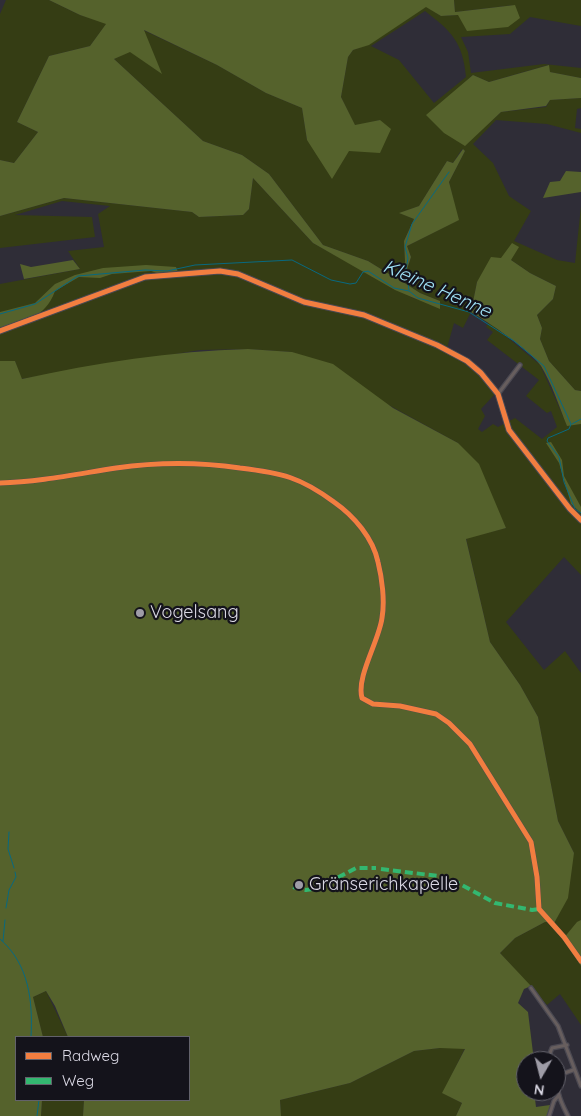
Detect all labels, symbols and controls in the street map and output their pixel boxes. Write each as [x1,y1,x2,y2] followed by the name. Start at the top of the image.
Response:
[379,255,495,323] water label: Kleine Henne
[150,602,239,624] place label: Vogelsang
[134,607,146,619] marker: Vogelsang
[309,874,458,896] place label: Gränserichkapelle
[293,879,305,891] marker: Gränserichkapelle
[15,1036,190,1101] legend
[62,1046,119,1065] text: Radweg
[516,1051,566,1101] north arrow
[62,1071,94,1090] text: Weg
[533,1080,545,1099] text: N

